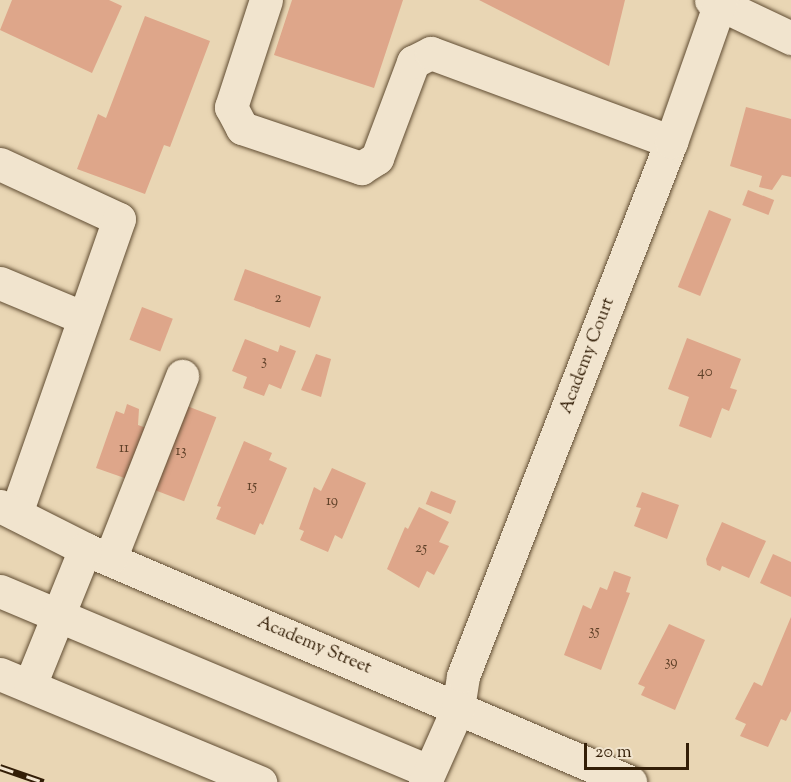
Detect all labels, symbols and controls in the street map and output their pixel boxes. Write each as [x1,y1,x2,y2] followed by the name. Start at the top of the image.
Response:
[274,290,282,308] house number: 2
[556,295,620,417] street label: Academy Court
[261,353,267,371] house number: 3
[697,364,713,382] house number: 40
[119,440,129,458] house number: 11
[175,443,187,461] house number: 13
[247,478,257,496] house number: 15
[326,493,338,511] house number: 19
[415,540,427,558] house number: 25
[254,612,374,680] street label: Academy Street
[588,623,600,641] house number: 35
[664,654,678,672] house number: 39
[587,731,692,769] scale bar
[595,740,632,766] text: 20 m

